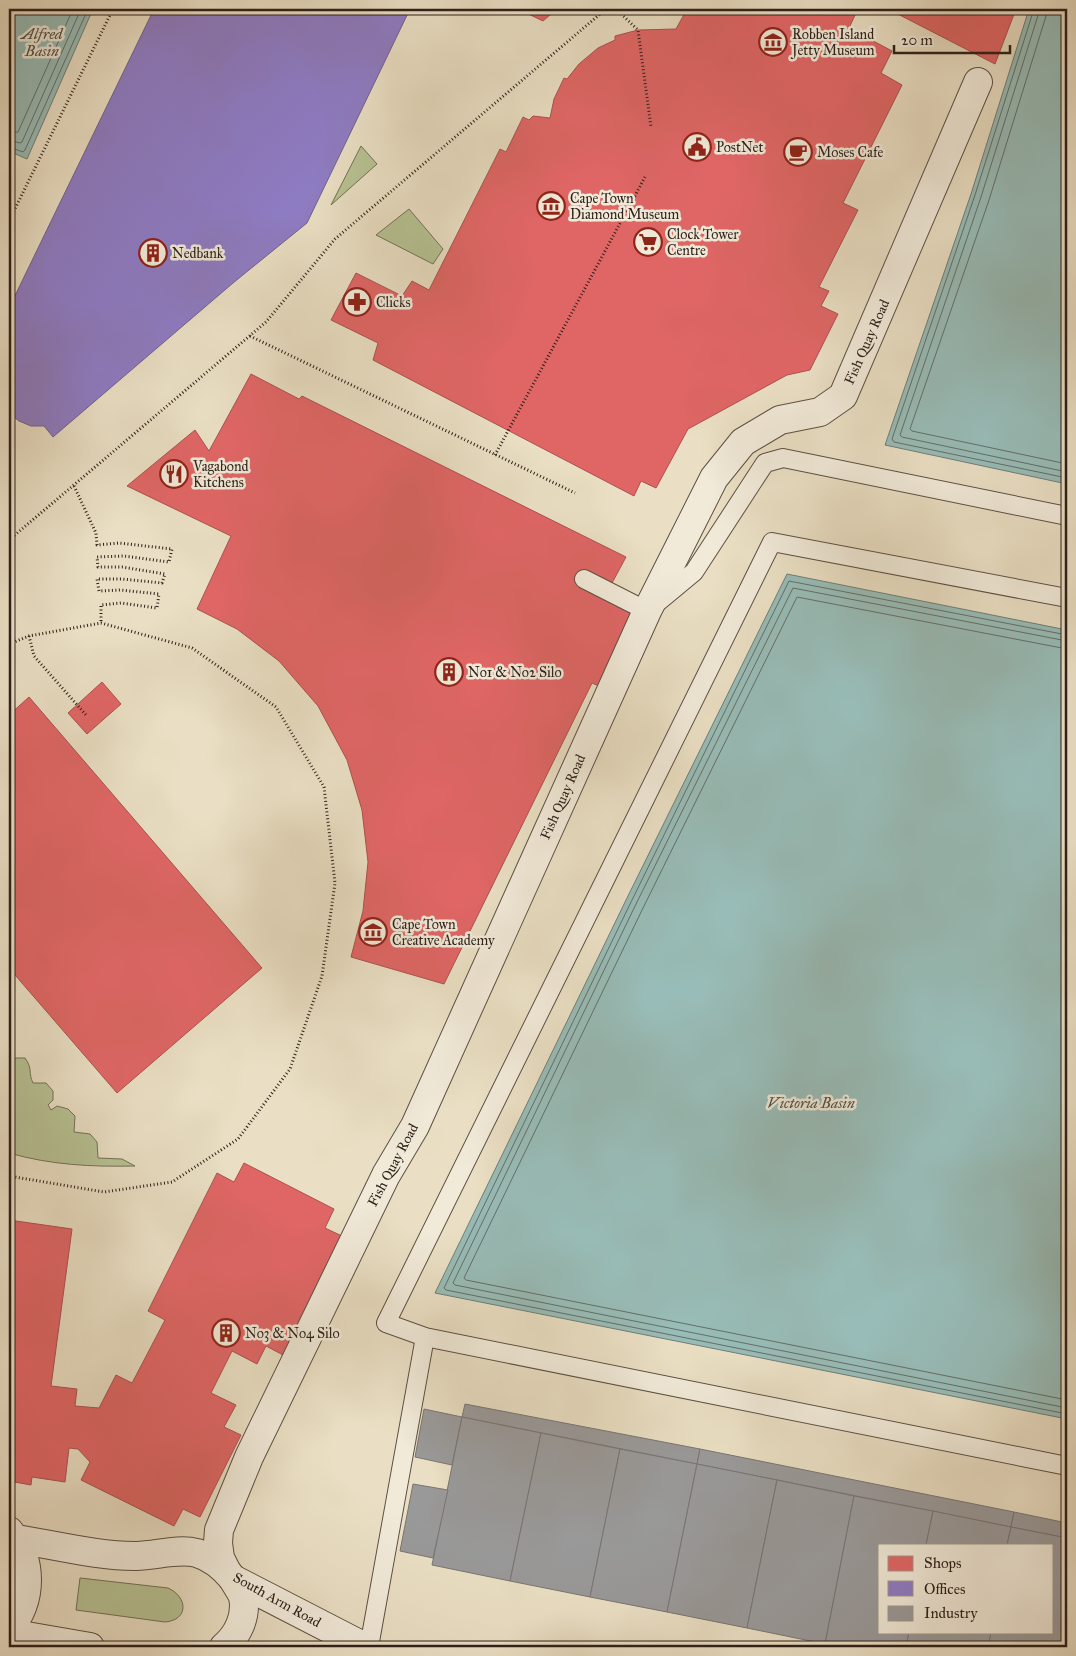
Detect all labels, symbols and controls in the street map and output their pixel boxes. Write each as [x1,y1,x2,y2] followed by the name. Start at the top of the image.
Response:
[894,22,1010,54] scale bar
[19,25,64,60] water label: Alfred Basin
[790,26,875,60] place label: Robben Island Jetty Museum
[758,27,788,57] museum icon: Robben Island Jetty Museum
[901,31,933,49] text: 20 m
[682,132,712,162] public building icon: PostNet
[783,137,813,167] cafe icon: Moses Cafe
[716,139,763,156] place label: PostNet
[817,144,884,161] place label: Moses Cafe
[570,190,679,223] place label: Cape Town Diamond Museum
[536,191,566,221] museum icon: Cape Town Diamond Museum
[667,226,739,259] place label: Clock Tower Centre
[633,227,663,257] supermarket icon: Clock Tower Centre
[138,238,168,268] building icon: Nedbank
[172,245,224,262] place label: Nedbank
[342,287,372,317] pharmacy icon: Clicks
[376,294,411,311] place label: Clicks
[841,297,893,387] street label: Fish Quay Road
[192,458,249,491] place label: Vagabond Kitchens
[159,459,189,489] restaurant icon: Vagabond Kitchens
[434,657,464,687] building icon: No1 & No2 Silo
[468,664,562,681] place label: No1 & No2 Silo
[537,752,589,842] street label: Fish Quay Road
[392,916,495,949] place label: Cape Town Creative Academy
[358,917,388,947] museum icon: Cape Town Creative Academy
[767,1094,855,1112] water label: Victoria Basin
[364,1121,422,1209] street label: Fish Quay Road
[211,1318,241,1348] building icon: No3 & No4 Silo
[245,1325,340,1342] place label: No3 & No4 Silo
[878,1544,1054,1634] legend
[924,1554,962,1572] text: Shops
[230,1569,324,1631] street label: South Arm Road
[924,1580,965,1598] text: Offices
[924,1604,978,1622] text: Industry

